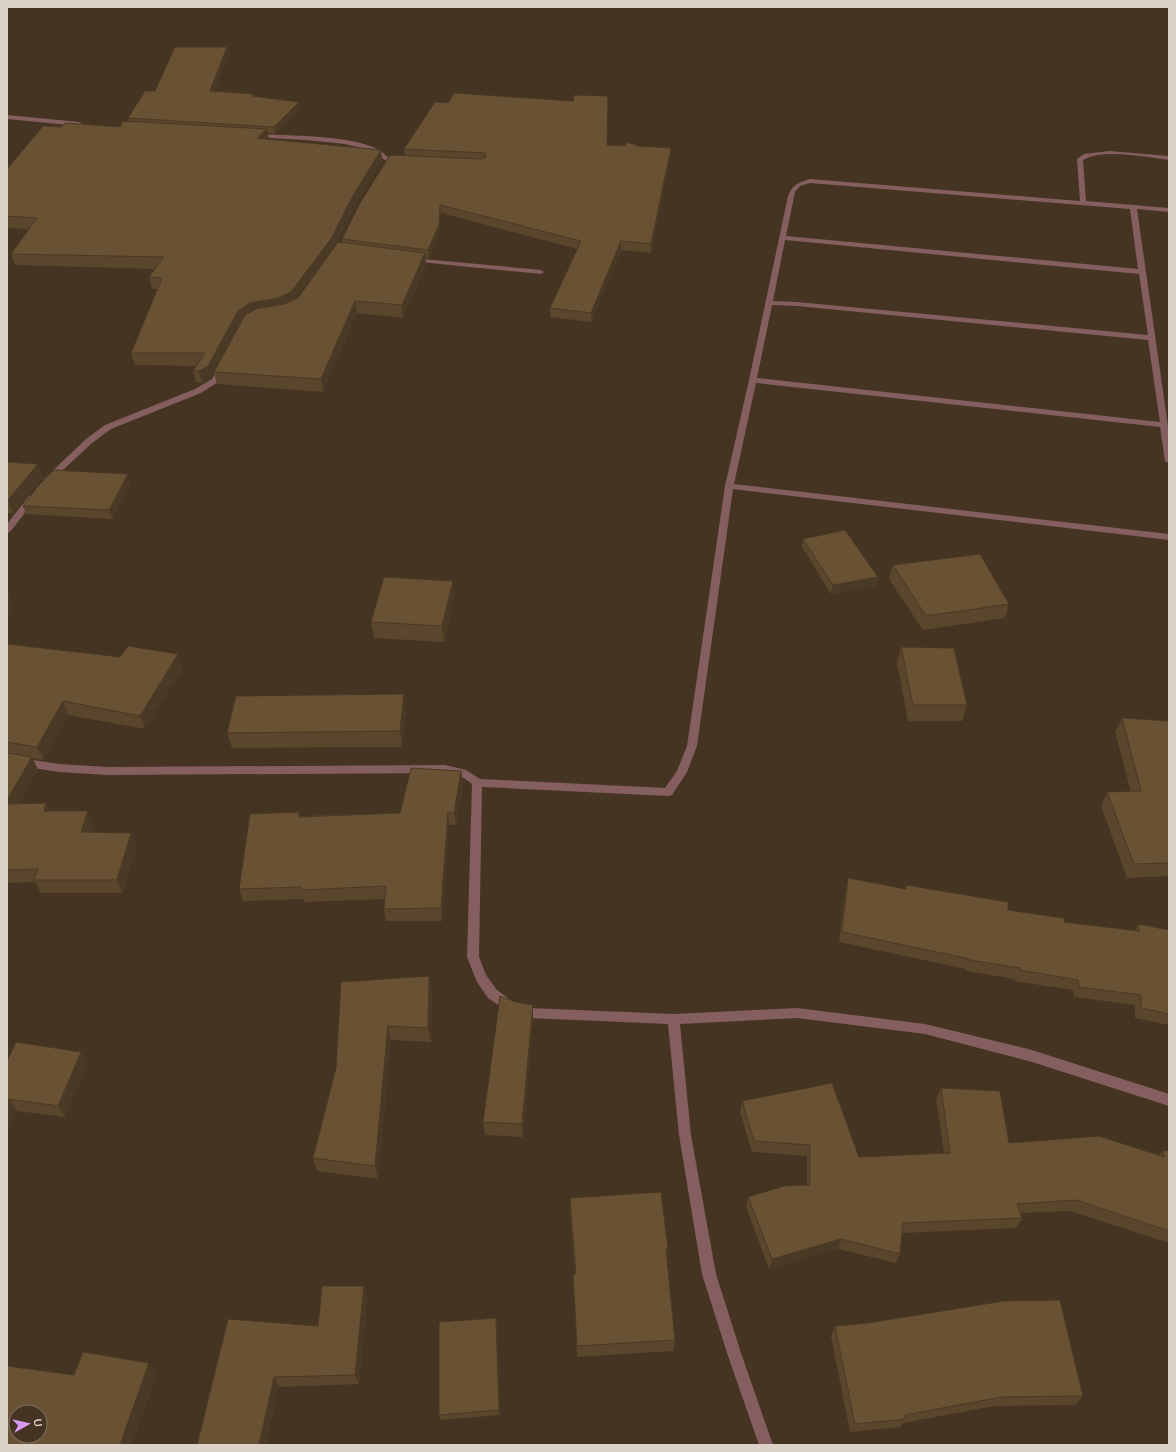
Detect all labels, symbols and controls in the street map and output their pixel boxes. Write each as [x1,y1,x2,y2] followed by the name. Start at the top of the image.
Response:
[8,1404,48,1444] north arrow
[30,1418,45,1428] text: U

